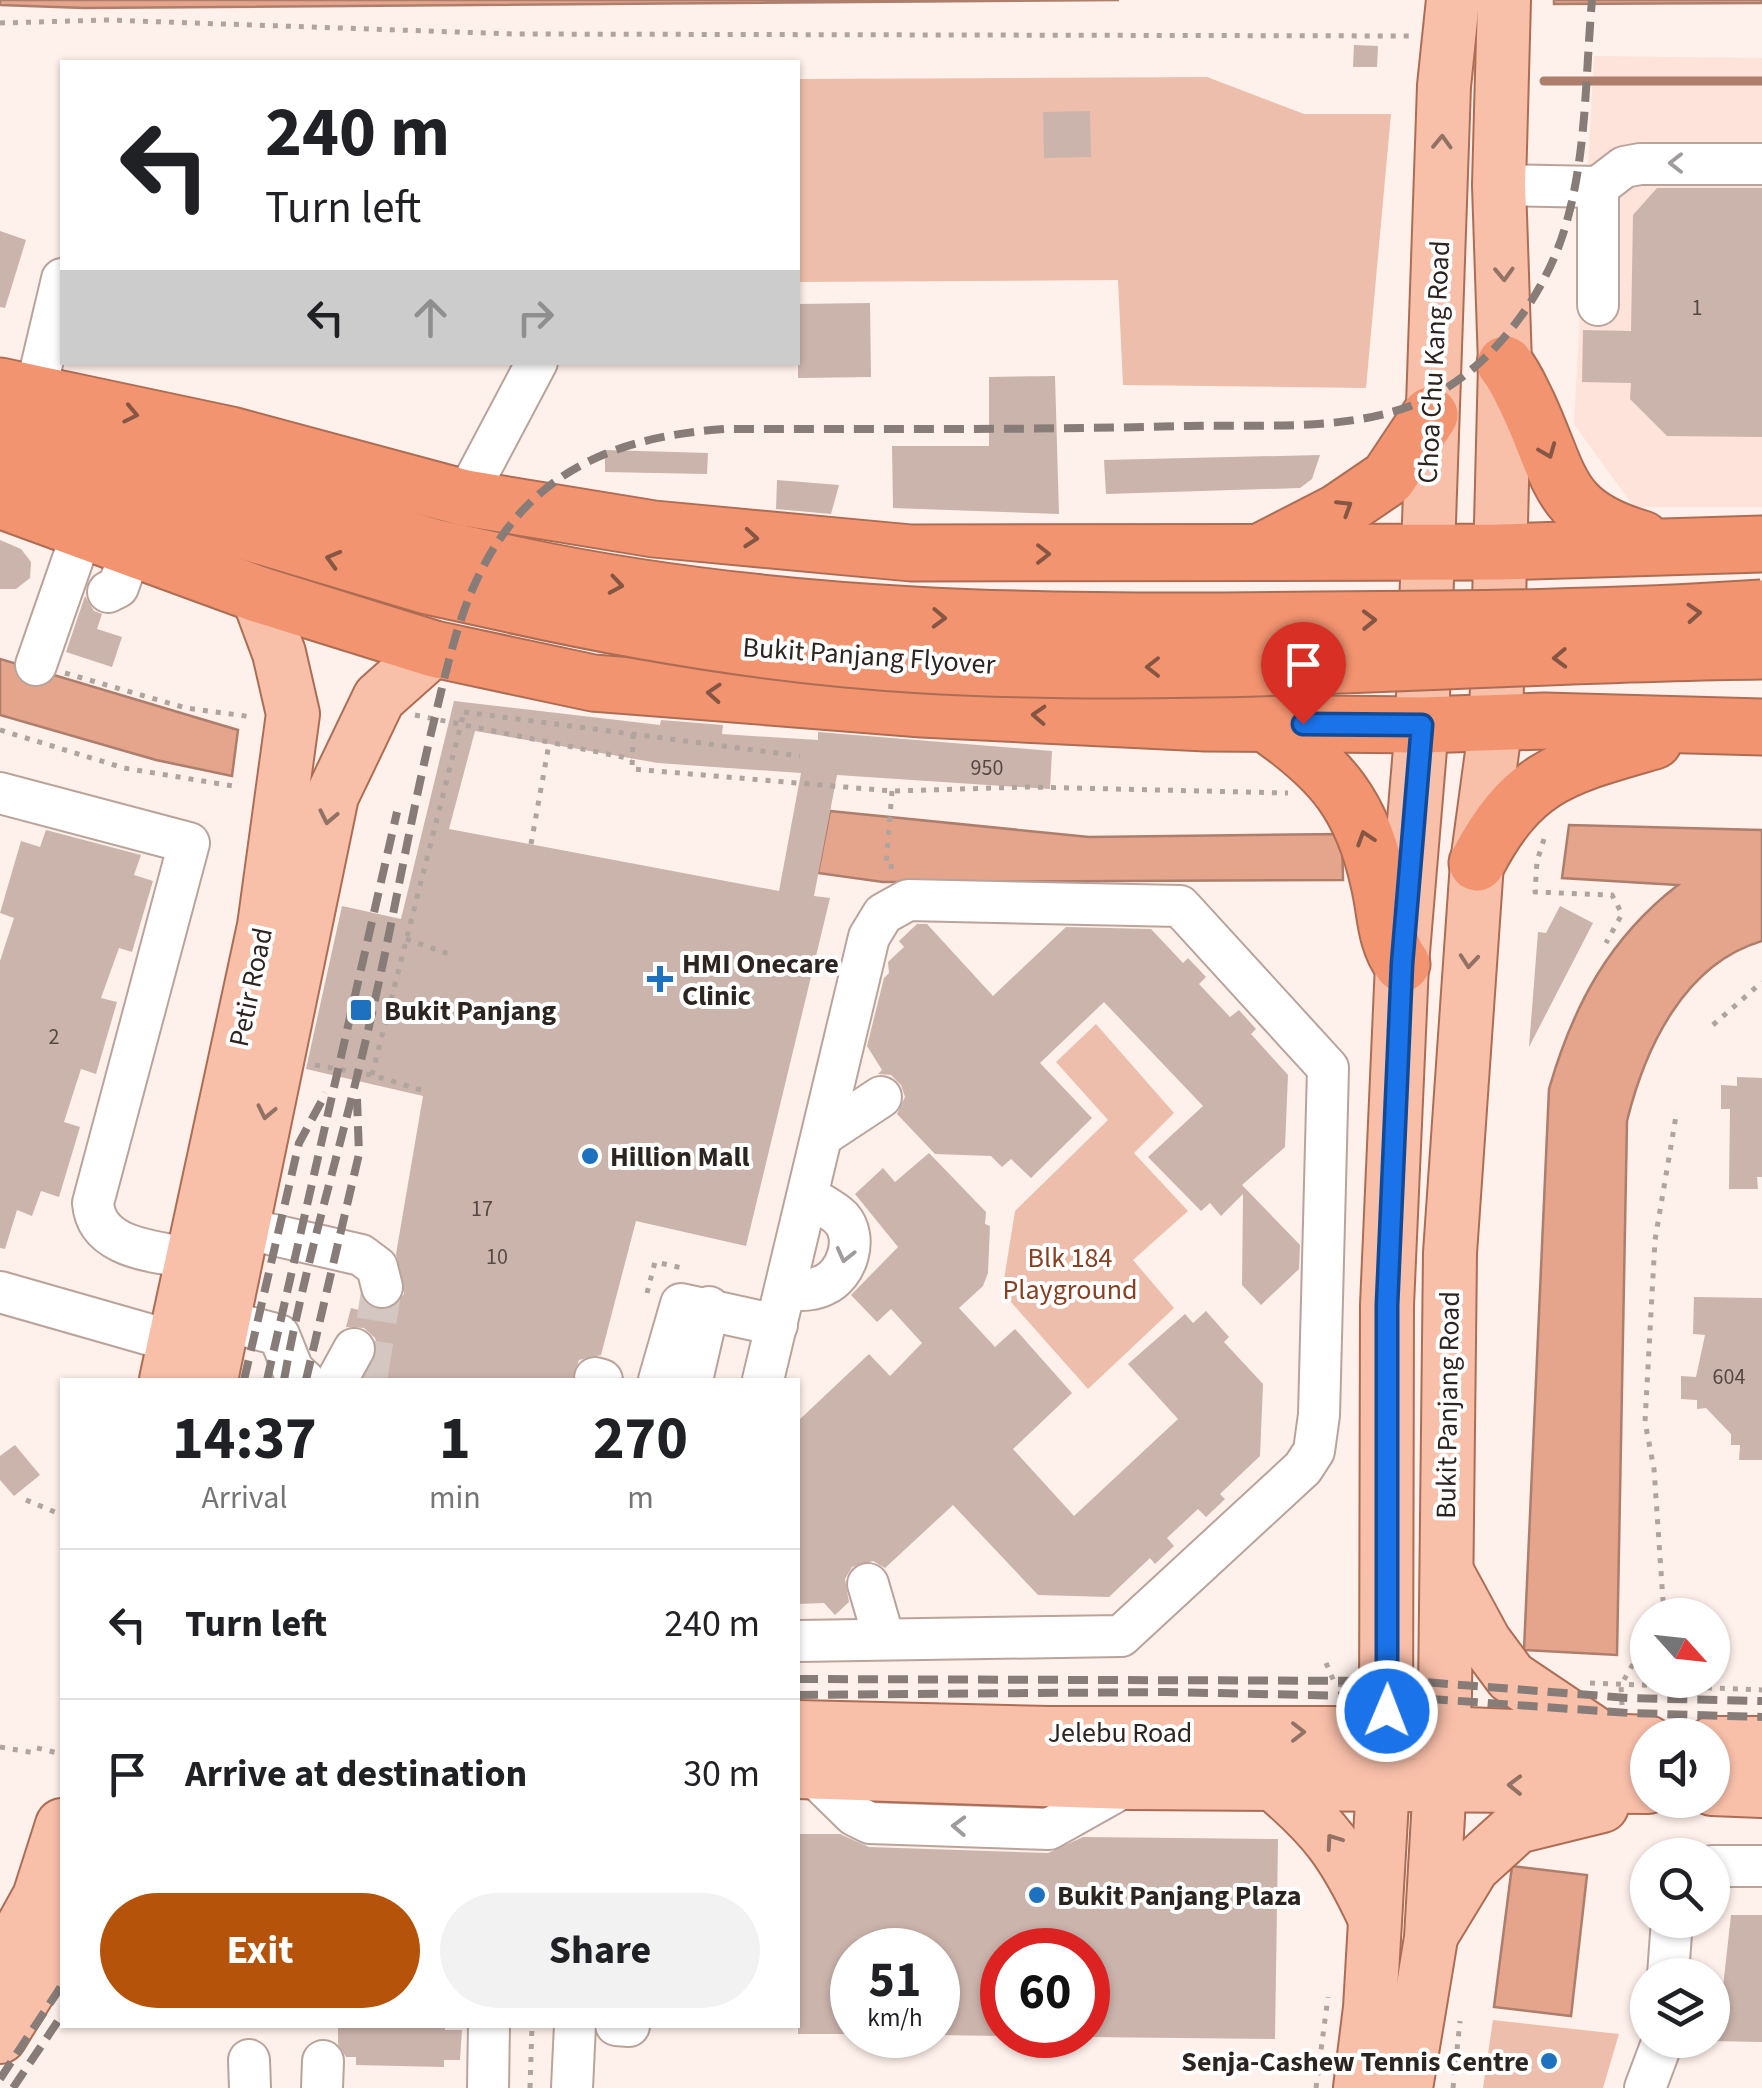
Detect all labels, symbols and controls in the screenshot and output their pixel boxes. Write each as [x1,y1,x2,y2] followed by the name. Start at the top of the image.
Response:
[265,83,450,183] text: 240 m
[100,100,230,230] icon: left
[1432,133,1453,149] one-way arrow
[1668,152,1684,174] one-way arrow
[265,176,421,240] text: Turn left
[1408,240,1460,485] street label: Choa Chu Kang Road
[1494,267,1515,283] one-way arrow
[298,290,353,345] icon: left
[403,290,458,345] icon: ahead
[508,290,563,345] icon: right
[1692,292,1702,324] house number: 1
[122,402,139,423] one-way arrow
[1537,441,1557,459] one-way arrow
[1334,500,1352,519] one-way arrow
[744,527,760,549] one-way arrow
[1036,543,1052,565] one-way arrow
[325,549,342,570] one-way arrow
[608,574,624,595] one-way arrow
[1687,602,1703,624] one-way arrow
[932,607,948,628] one-way arrow
[1362,609,1378,631] one-way arrow
[1261,622,1346,725] pin
[741,627,997,685] street label: Bukit Panjang Flyover
[1276,637,1331,692] icon: arrive
[1551,647,1567,668] one-way arrow
[1145,656,1160,678] one-way arrow
[706,682,722,704] one-way arrow
[1030,704,1046,725] one-way arrow
[971,752,1003,784] house number: 950
[318,808,339,825] one-way arrow
[1357,830,1377,847] one-way arrow
[219,924,283,1050] street label: Petir Road
[682,944,839,1016] place label: HMI Onecare Clinic
[1458,953,1480,969] one-way arrow
[647,966,673,992] marker: HMI Onecare Clinic
[384,991,556,1031] place label: Bukit Panjang
[348,997,374,1023] marker: Bukit Panjang
[49,1021,59,1053] house number: 2
[256,1103,277,1120] one-way arrow
[610,1137,750,1177] place label: Hillion Mall
[579,1145,601,1167] marker: Hillion Mall
[471,1193,493,1225] house number: 17
[1003,1238,1138,1310] park label: Blk 184 Playground
[486,1241,508,1273] house number: 10
[836,1246,857,1263] one-way arrow
[1426,1291,1470,1519] street label: Bukit Panjang Road
[1713,1361,1745,1393] house number: 604
[172,1397,317,1482] text: 14:37
[439,1397,471,1482] text: 1
[593,1397,688,1482] text: 270
[201,1475,287,1521] text: Arrival
[429,1475,481,1521] text: min
[627,1475,654,1521] text: m
[100,1597,155,1652] icon: left
[185,1597,327,1651] text: Turn left
[664,1597,760,1651] text: 240 m
[1630,1598,1730,1698] north arrow
[1630,1598,1730,2058] map controls
[1335,1659,1439,1763] position arrow
[1048,1713,1192,1753] street label: Jelebu Road
[1630,1718,1730,1818] button: sound
[1290,1721,1306,1743] one-way arrow
[100,1747,155,1802] icon: arrive
[185,1747,527,1801] text: Arrive at destination
[683,1747,760,1801] text: 30 m
[1507,1775,1523,1796] one-way arrow
[951,1815,967,1836] one-way arrow
[1327,1834,1345,1853] one-way arrow
[1630,1838,1730,1938] button: search
[1057,1876,1302,1916] place label: Bukit Panjang Plaza
[1026,1884,1048,1906] marker: Bukit Panjang Plaza
[100,1893,420,2008] button: Exit
[440,1893,760,2008] button: Share
[980,1928,1110,2058] speed limit sign: 60
[869,1945,921,2016] text: 51
[1630,1958,1730,2058] button: layers
[867,2000,923,2036] text: km/h
[1181,2042,1529,2082] place label: Senja-Cashew Tennis Centre
[1538,2050,1560,2072] marker: Senja-Cashew Tennis Centre

